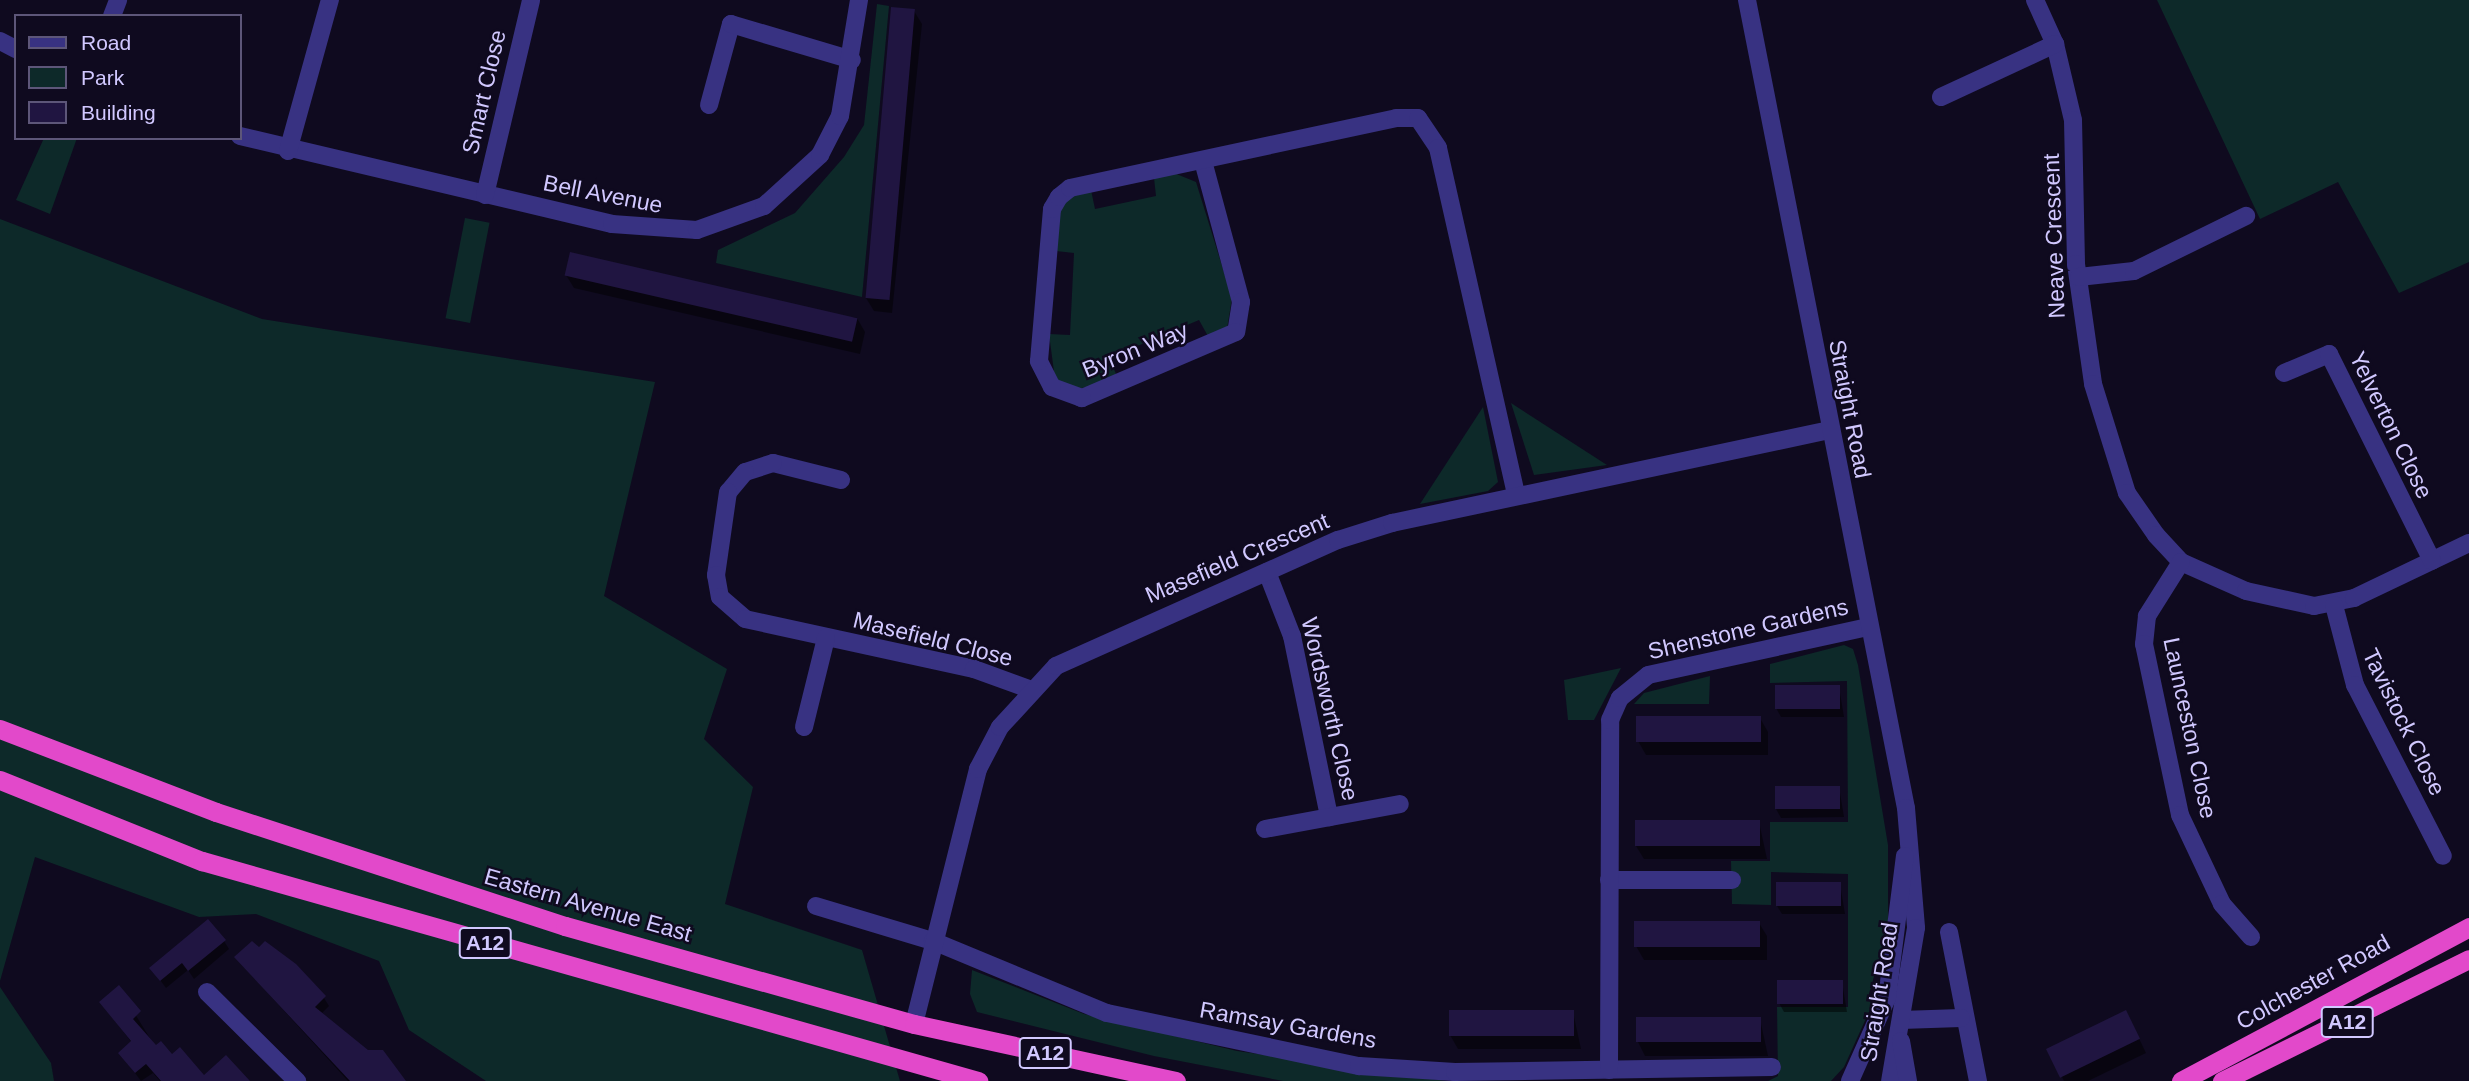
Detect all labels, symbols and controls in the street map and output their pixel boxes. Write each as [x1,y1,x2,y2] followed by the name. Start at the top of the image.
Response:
[14,14,242,140] legend
[456,27,512,157] street label: Smart Close
[81,31,131,54] text: Road
[81,66,124,89] text: Park
[81,101,156,124] text: Building
[2037,153,2071,319] street label: Neave Crescent
[540,169,666,219] street label: Bell Avenue
[1078,316,1192,384] street label: Byron Way
[1823,337,1877,481] street label: Straight Road
[2343,347,2439,503] street label: Yelverton Close
[1141,507,1333,609] street label: Masefield Crescent
[1645,593,1851,665] street label: Shenstone Gardens
[850,606,1016,672] street label: Masefield Close
[1295,615,1365,803] street label: Wordsworth Close
[2157,635,2223,821] street label: Launceston Close
[2357,644,2451,800] street label: Tavistock Close
[481,862,695,948] street label: Eastern Avenue East
[1854,920,1904,1064] street label: Straight Road
[457,926,513,960] road number: A12
[2231,928,2395,1036] street label: Colchester Road
[1197,996,1379,1054] street label: Ramsay Gardens
[2319,1004,2375,1040] road number: A12
[1017,1036,1073,1070] road number: A12

